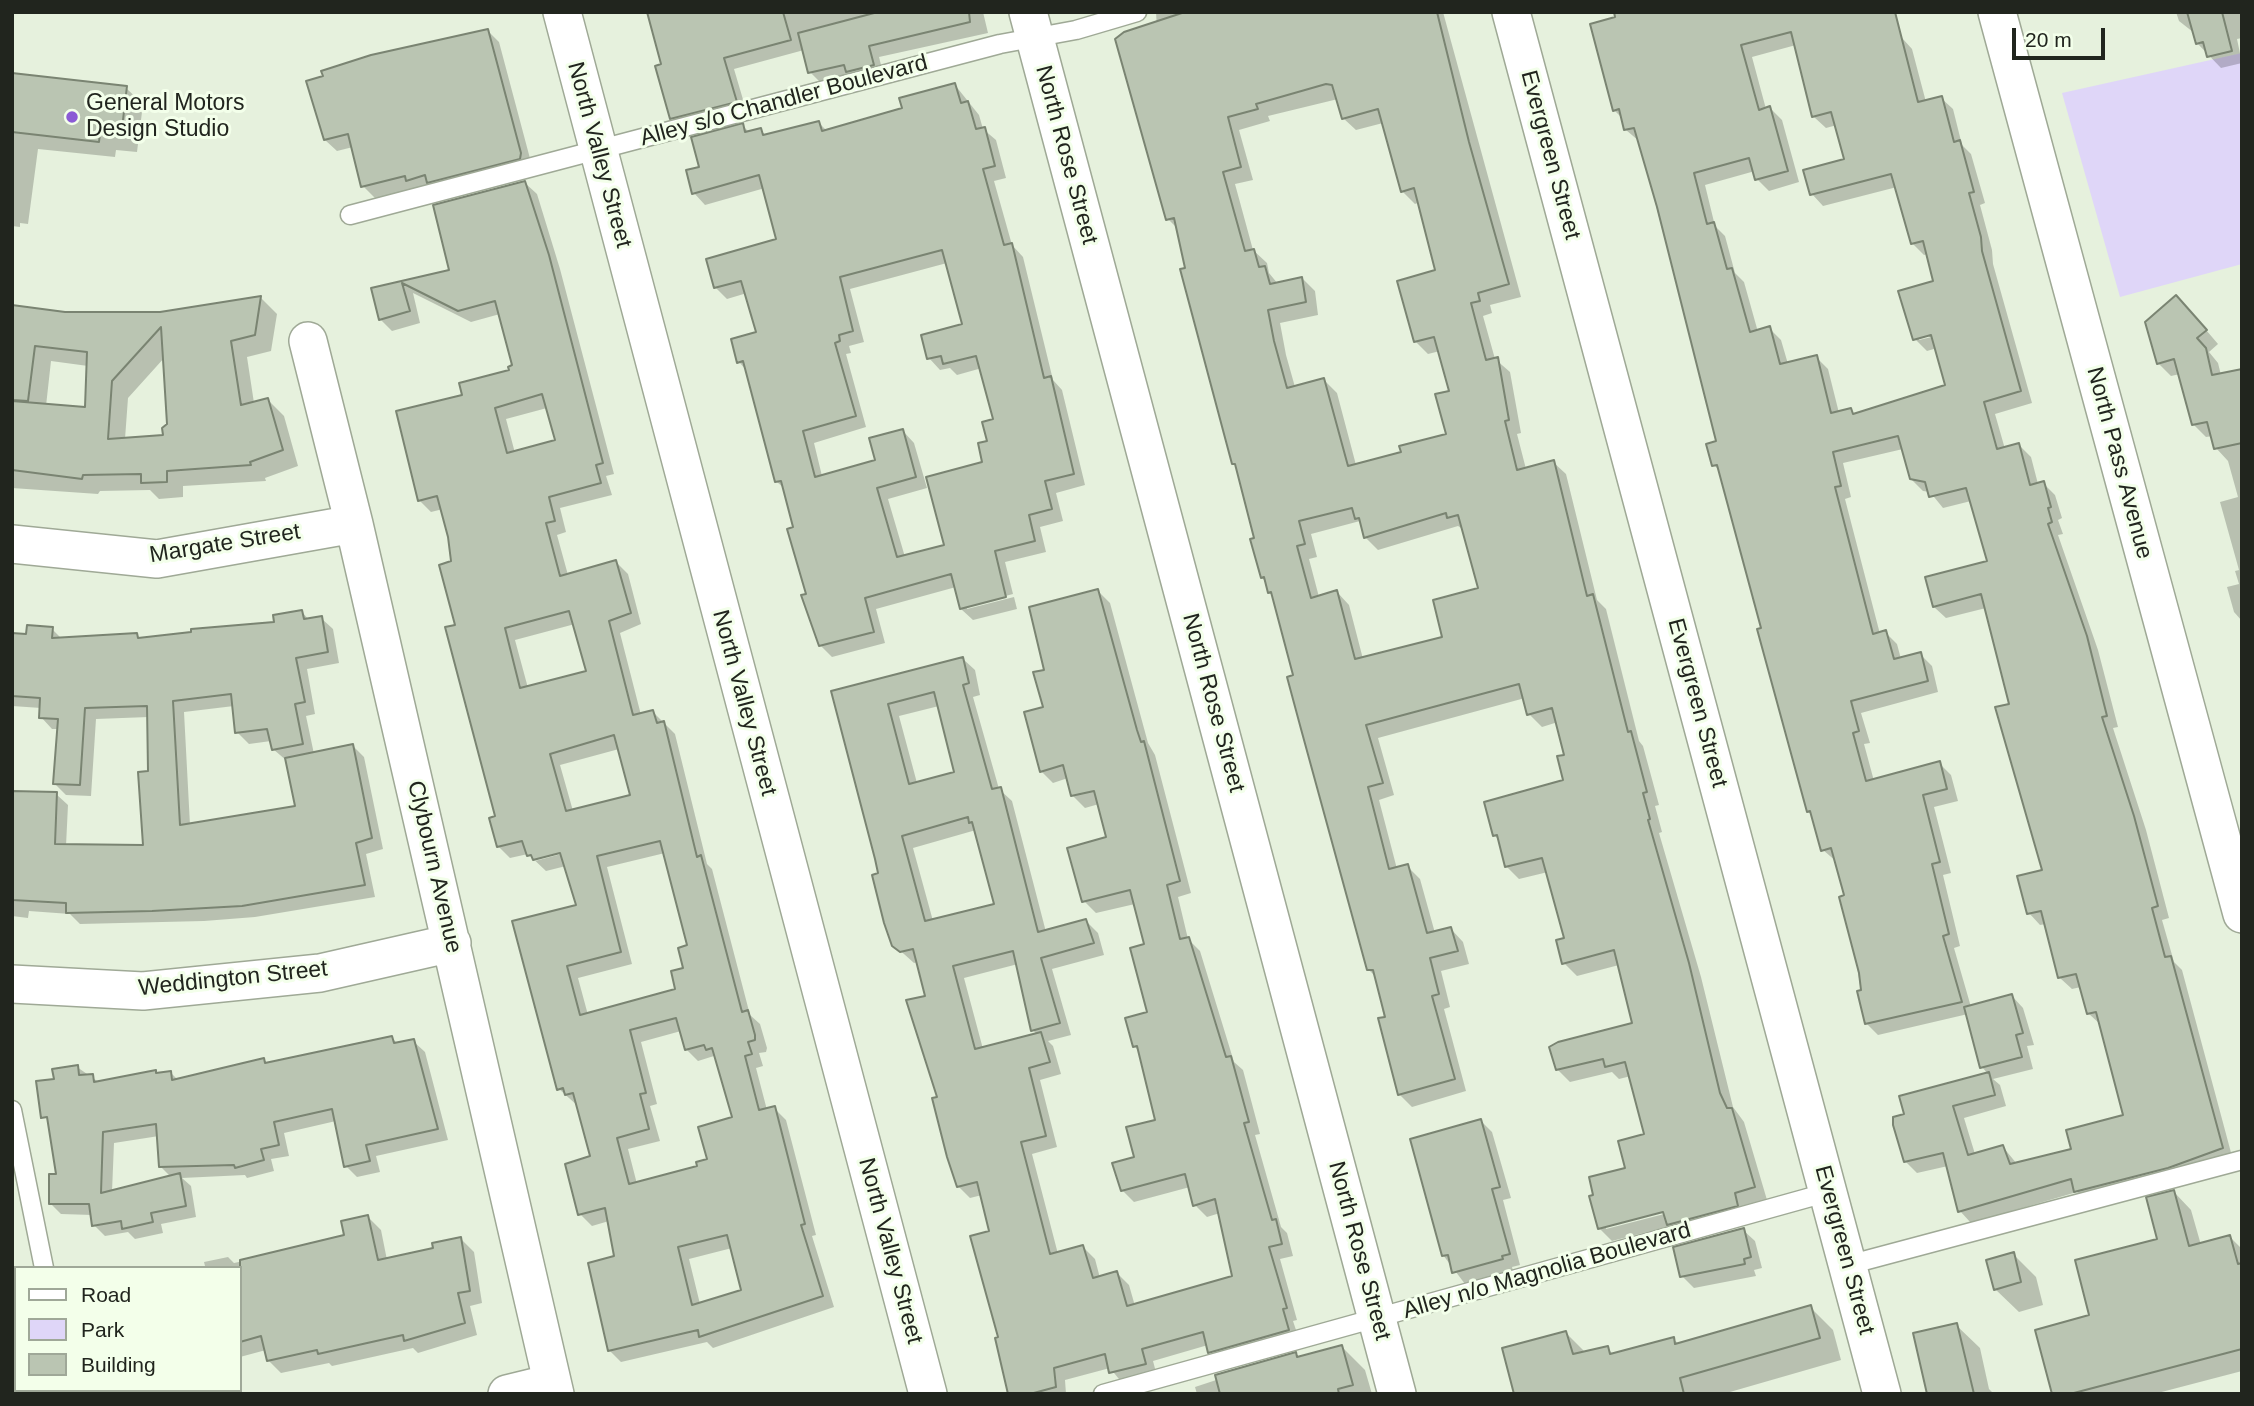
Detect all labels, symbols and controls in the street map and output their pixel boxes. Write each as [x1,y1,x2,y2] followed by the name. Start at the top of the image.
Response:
[2016,14,2109,58] scale bar
[2025,28,2072,51] text: 20 m
[637,49,931,153] street label: Alley s/o Chandler Boulevard
[561,59,637,251] street label: North Valley Street
[1029,63,1103,247] street label: North Rose Street
[1514,67,1586,243] street label: Evergreen Street
[86,90,245,144] place label: General Motors Design Studio
[64,109,80,125] marker: General Motors Design Studio
[2080,364,2158,562] street label: North Pass Avenue
[148,518,302,570] street label: Margate Street
[706,607,782,799] street label: North Valley Street
[1176,611,1250,795] street label: North Rose Street
[1661,615,1733,791] street label: Evergreen Street
[401,778,467,956] street label: Clybourn Avenue
[137,955,329,1003] street label: Weddington Street
[852,1155,928,1347] street label: North Valley Street
[1322,1159,1396,1343] street label: North Rose Street
[1808,1162,1880,1338] street label: Evergreen Street
[1400,1217,1694,1325] street label: Alley n/o Magnolia Boulevard
[14,1266,242,1392] legend
[81,1283,131,1306] text: Road
[81,1318,124,1341] text: Park
[81,1353,156,1376] text: Building

